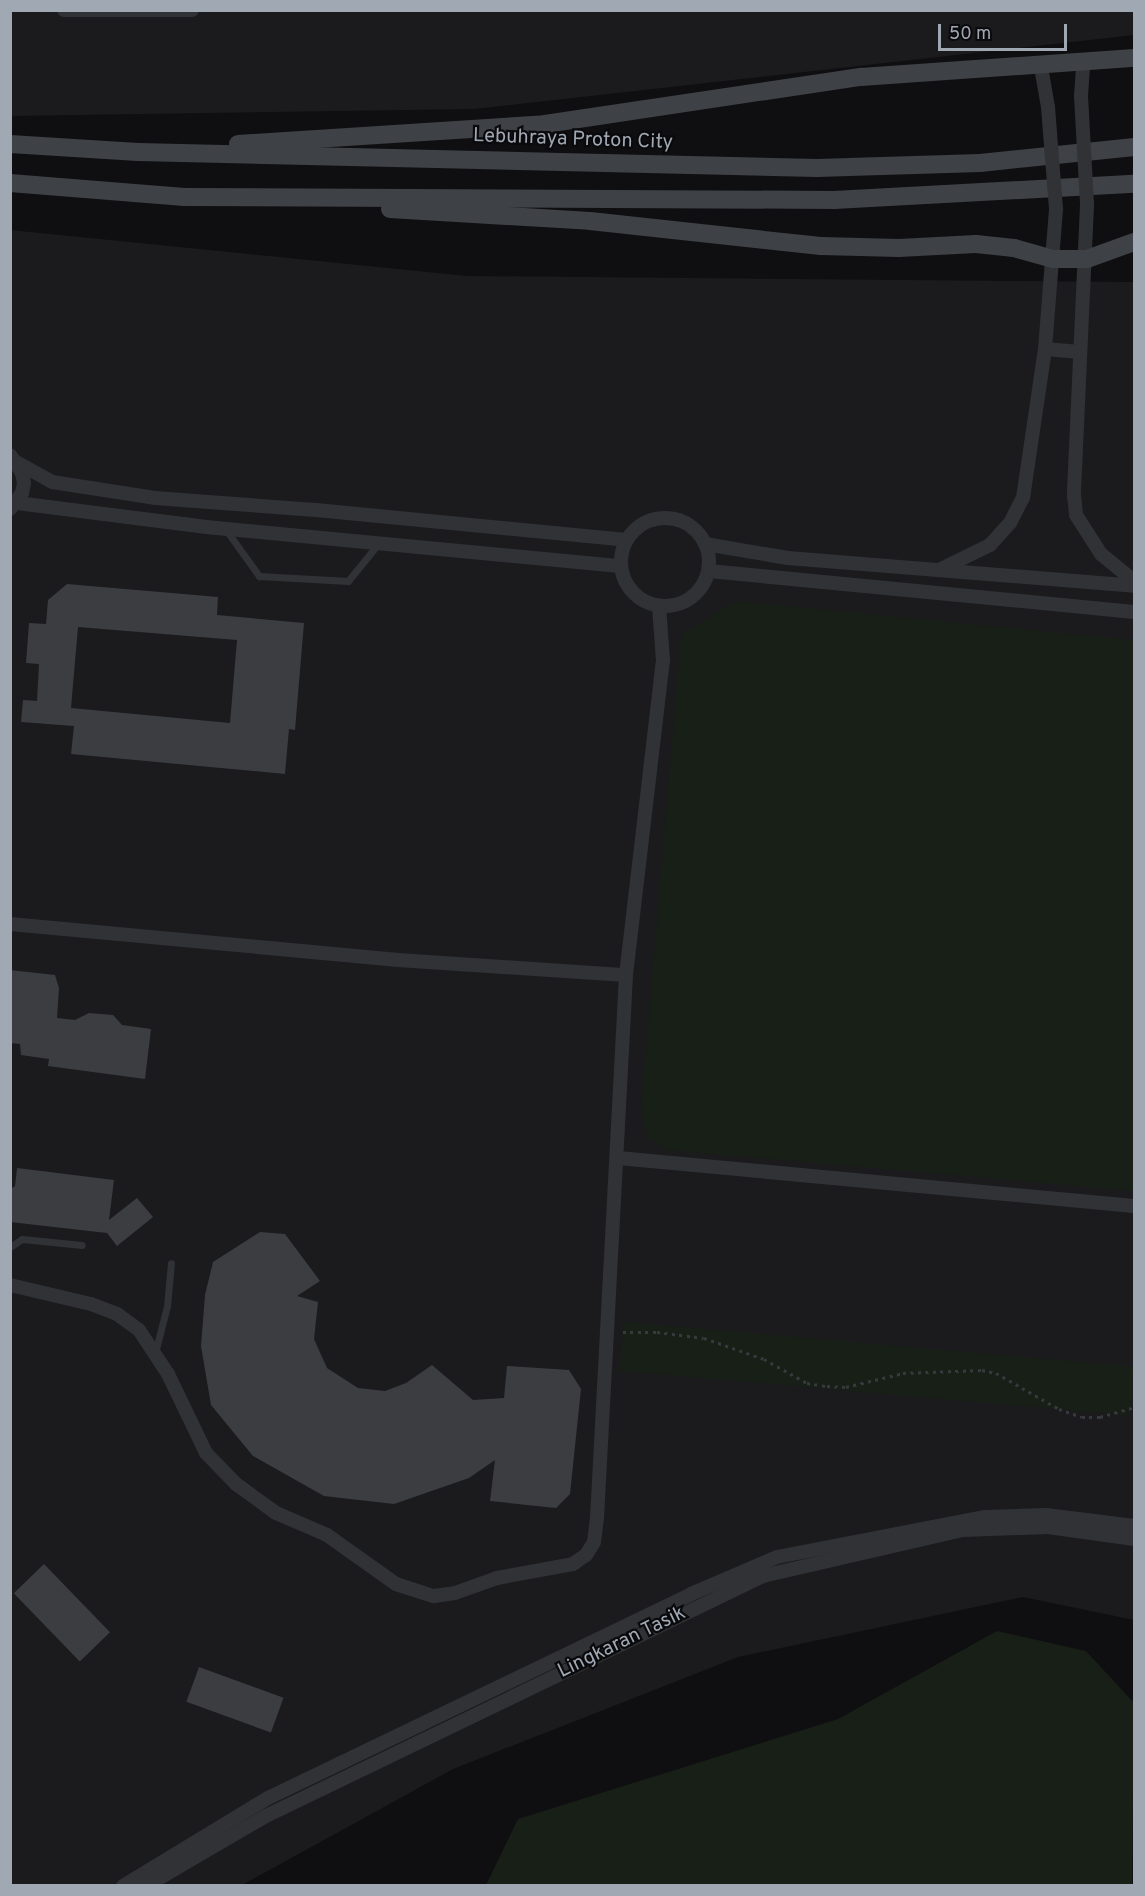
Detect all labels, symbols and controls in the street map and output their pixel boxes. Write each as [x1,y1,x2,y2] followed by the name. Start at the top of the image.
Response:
[941,12,1070,50] scale bar
[949,23,991,46] text: 50 m
[473,125,673,155] street label: Lebuhraya Proton City
[554,1602,690,1684] street label: Lingkaran Tasik

